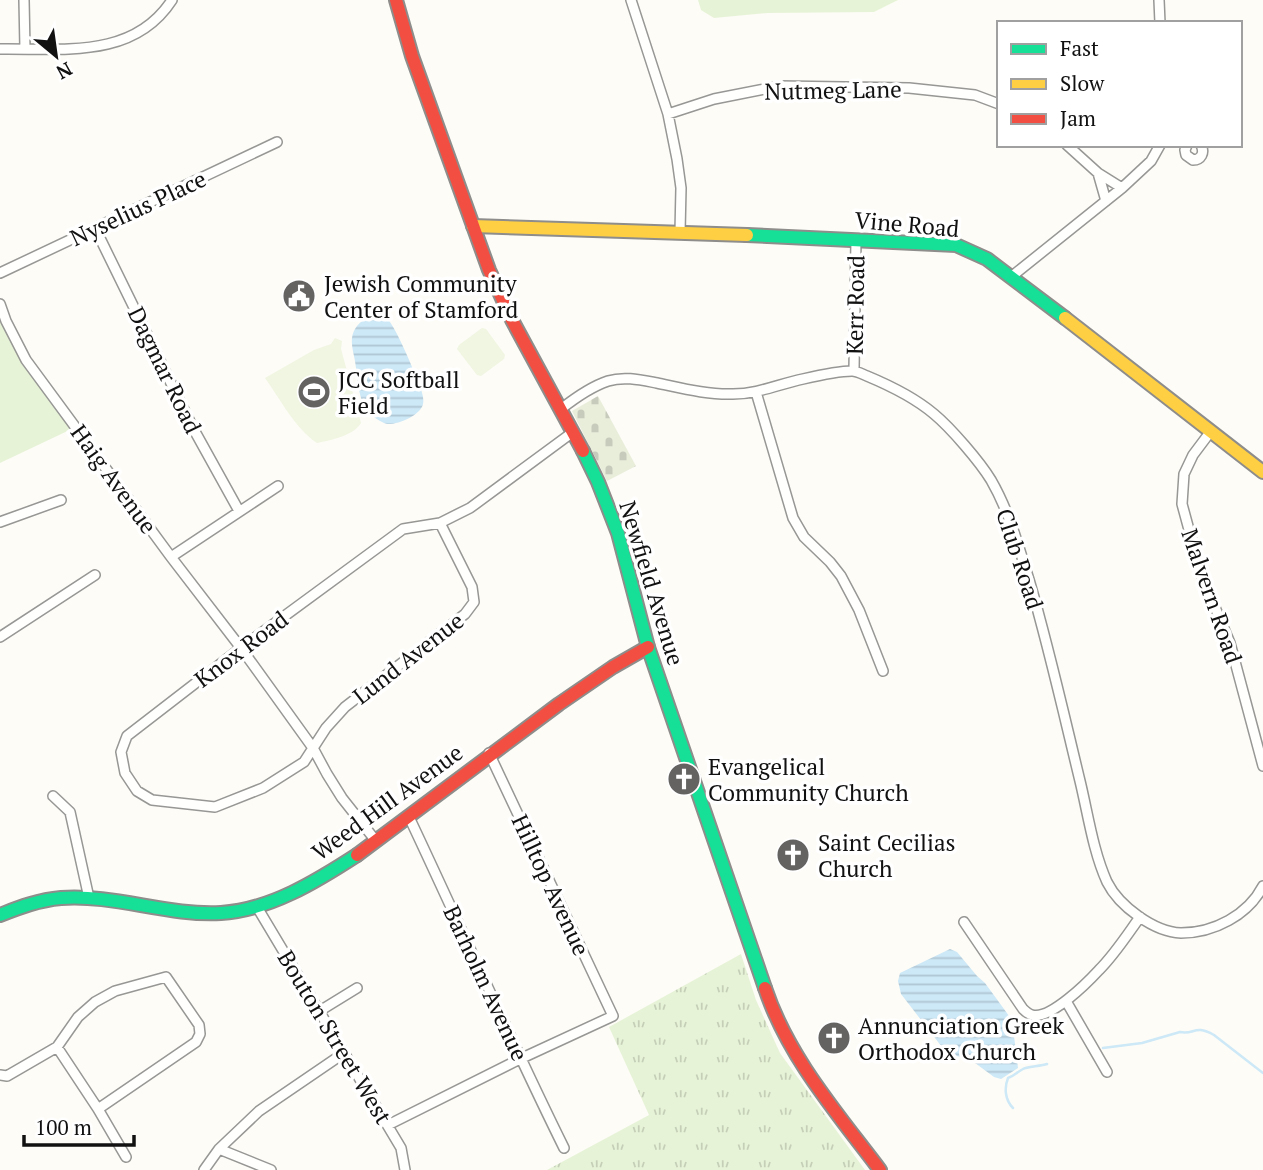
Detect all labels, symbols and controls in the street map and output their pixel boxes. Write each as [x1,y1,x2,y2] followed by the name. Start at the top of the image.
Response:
[21,21,91,91] north arrow
[997,21,1242,147] legend
[1060,34,1099,62] text: Fast
[52,57,77,86] text: N
[1060,69,1105,97] text: Slow
[764,73,902,107] street label: Nutmeg Lane
[1060,104,1096,132] text: Jam
[65,163,211,253] street label: Nyselius Place
[853,204,961,244] street label: Vine Road
[839,255,871,355] street label: Kerr Road
[324,268,519,325] place label: Jewish Community Center of Stamford
[280,277,318,315] public building icon: Jewish Community Center of Stamford
[121,302,209,439] street label: Dagmar Road
[338,364,460,421] place label: JCC Softball Field
[295,373,333,411] sports icon: JCC Softball Field
[64,418,164,540] street label: Haig Avenue
[612,497,692,669] street label: Newfield Avenue
[989,505,1051,614] street label: Club Road
[1174,524,1250,668] street label: Malvern Road
[188,603,294,694] street label: Knox Road
[346,605,470,711] street label: Lund Avenue
[305,737,469,867] street label: Weed Hill Avenue
[708,751,909,808] place label: Evangelical Community Church
[665,760,703,798] church icon: Evangelical Community Church
[505,809,597,961] street label: Hilltop Avenue
[818,827,956,884] place label: Saint Cecilias Church
[774,836,812,874] church icon: Saint Cecilias Church
[436,900,536,1066] street label: Barholm Avenue
[271,944,399,1130] street label: Bouton Street West
[858,1010,1064,1067] place label: Annunciation Greek Orthodox Church
[815,1019,853,1057] church icon: Annunciation Greek Orthodox Church
[24,1104,135,1148] scale bar
[35,1113,92,1141] text: 100 m

